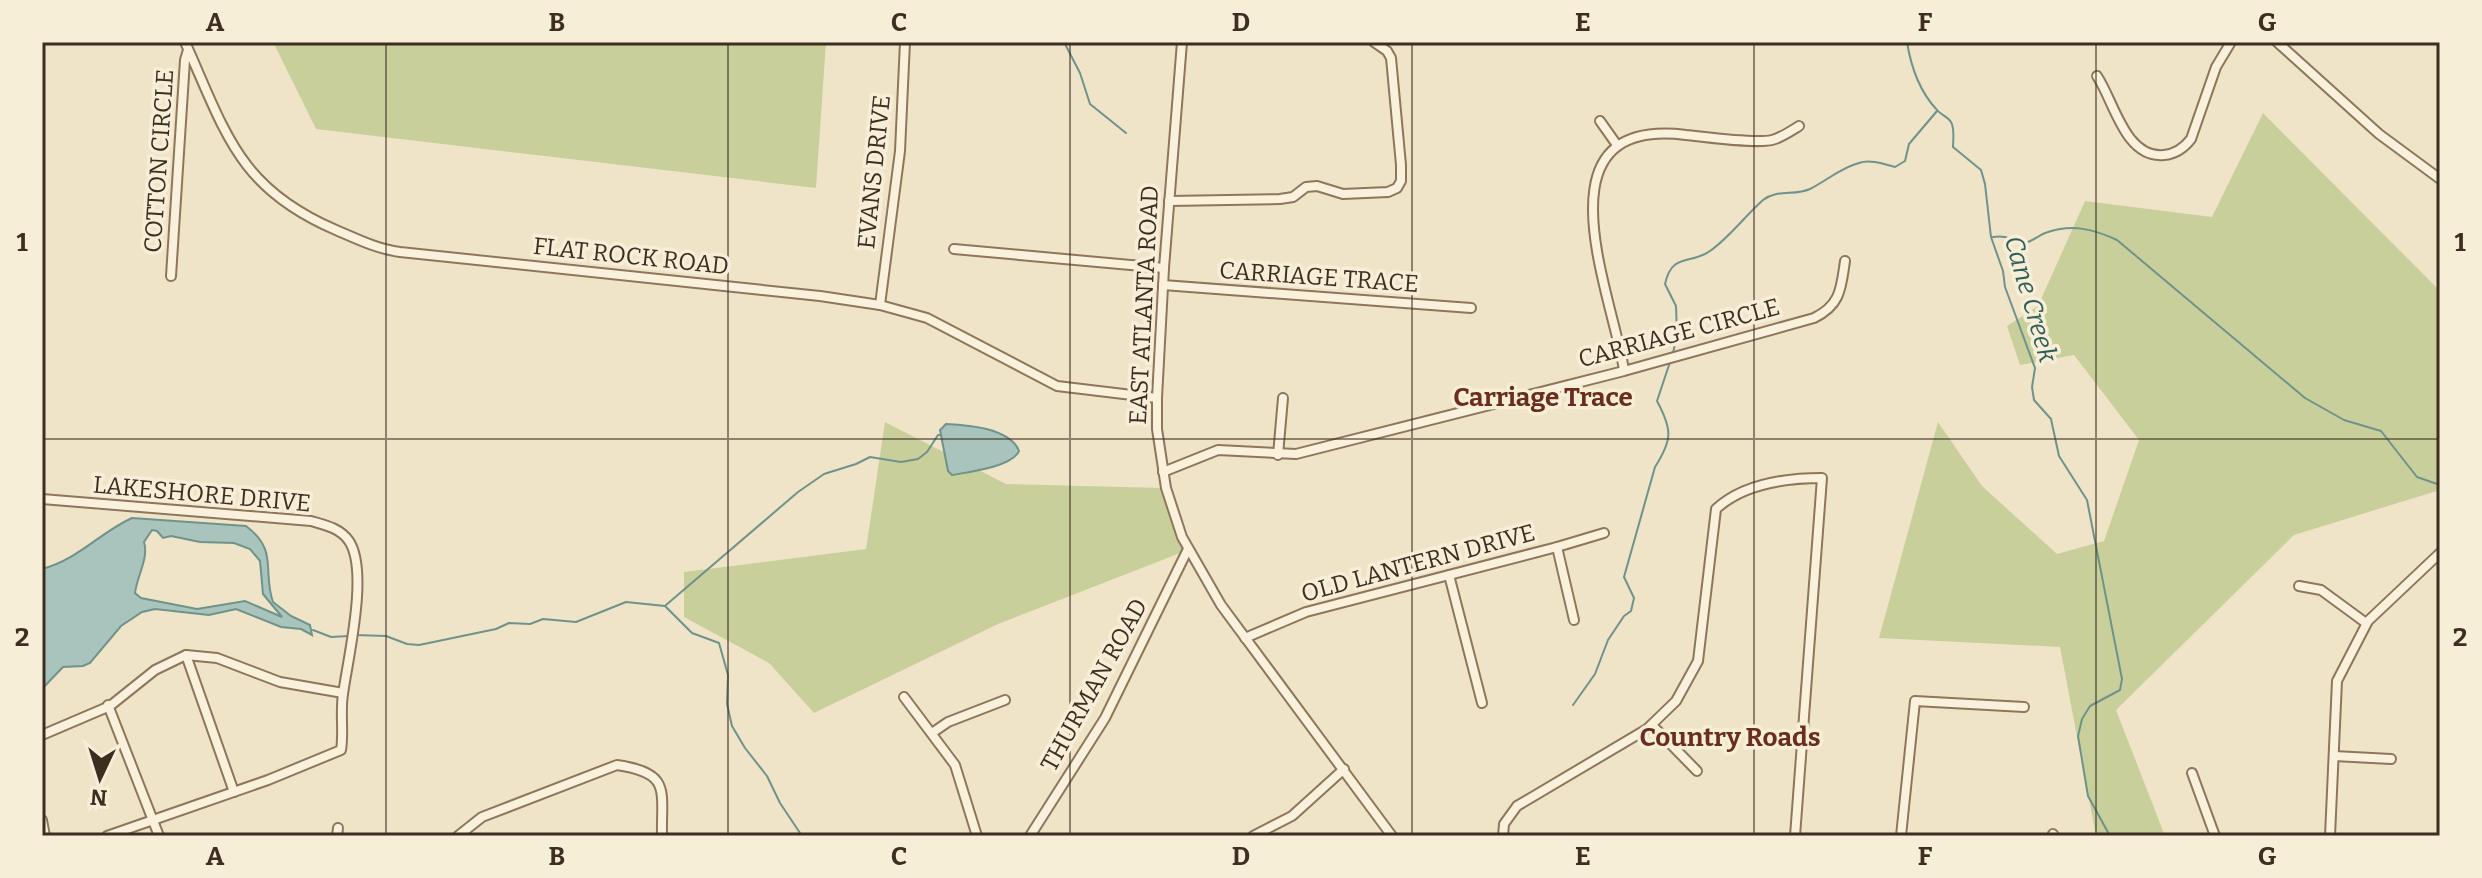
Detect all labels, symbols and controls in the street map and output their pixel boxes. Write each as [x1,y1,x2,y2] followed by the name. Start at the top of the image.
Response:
[206,7,225,38] text: A
[549,7,565,38] text: B
[891,7,907,38] text: C
[1232,7,1250,38] text: D
[1575,7,1591,38] text: E
[1918,7,1933,38] text: F
[2258,7,2277,38] text: G
[139,68,179,254] street label: COTTON CIRCLE
[852,94,896,250] street label: EVANS DRIVE
[1124,185,1164,425] street label: EAST ATLANTA ROAD
[16,227,28,258] text: 1
[2454,227,2466,258] text: 1
[532,232,730,280] street label: FLAT ROCK ROAD
[1998,232,2064,367] water label: Cane Creek
[1218,256,1420,298] street label: CARRIAGE TRACE
[1575,293,1783,373] street label: CARRIAGE CIRCLE
[1453,382,1633,413] district label: Carriage Trace
[92,471,312,517] street label: LAKESHORE DRIVE
[1298,518,1538,608] street label: OLD LANTERN DRIVE
[1035,594,1153,776] street label: THURMAN ROAD
[15,622,29,653] text: 2
[2453,622,2467,653] text: 2
[1639,722,1821,753] district label: Country Roads
[60,738,140,818] north arrow
[89,783,108,812] text: N
[206,841,225,872] text: A
[549,841,565,872] text: B
[891,841,907,872] text: C
[1232,841,1250,872] text: D
[1575,841,1591,872] text: E
[1918,841,1933,872] text: F
[2258,841,2277,872] text: G

